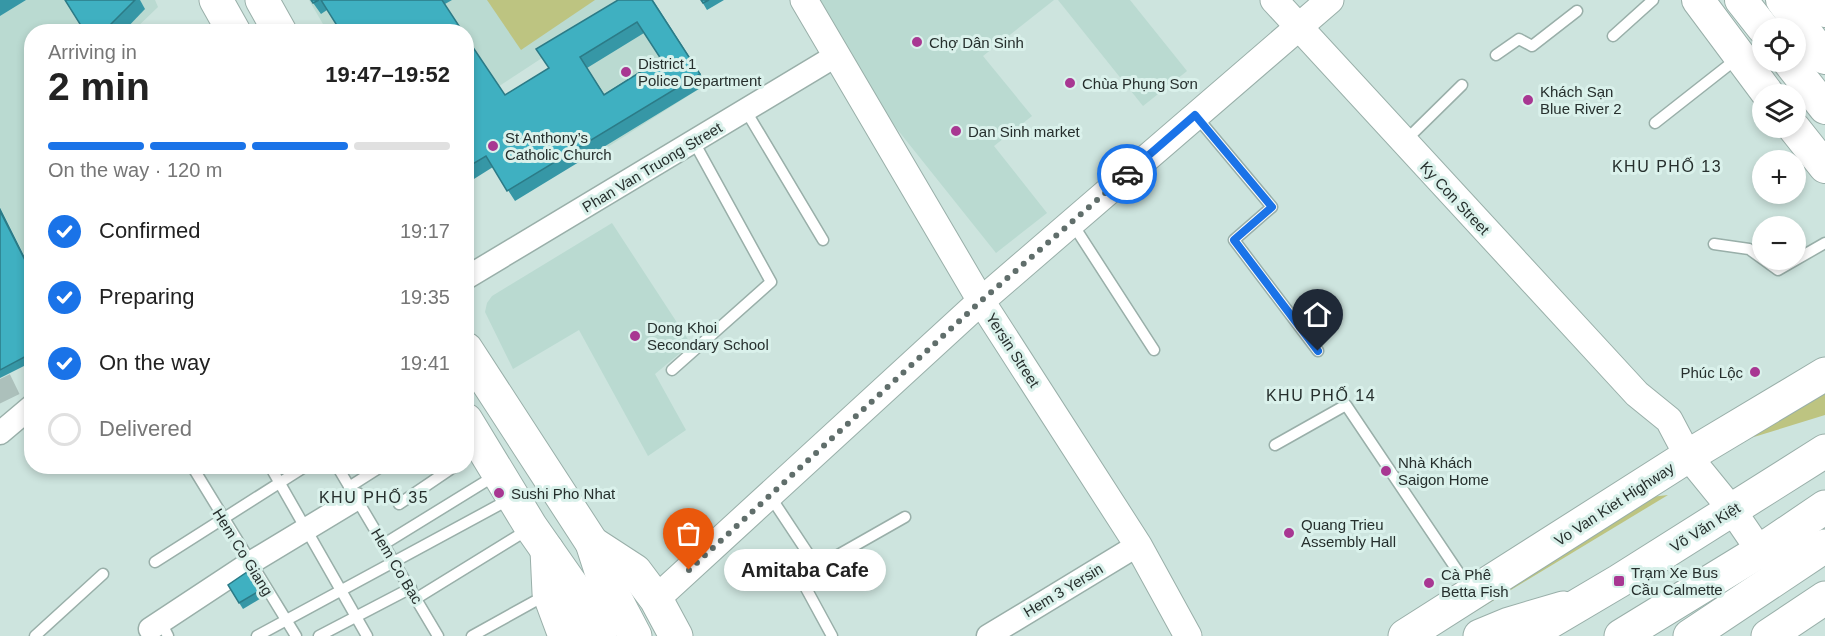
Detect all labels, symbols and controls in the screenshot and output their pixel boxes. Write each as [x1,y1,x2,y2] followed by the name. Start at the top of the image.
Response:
[1752,18,1806,270] map controls
[1752,18,1806,72] button: locate
[929,34,1024,51] place label: Chợ Dân Sinh
[910,35,924,49] marker: Chợ Dân Sinh
[48,41,137,63] text: Arriving in
[638,55,762,89] place label: District 1 Police Department
[325,62,450,87] text: 19:47–19:52
[48,65,150,108] text: 2 min
[619,65,633,79] marker: District 1 Police Department
[1082,75,1198,92] place label: Chùa Phụng Sơn
[1063,76,1077,90] marker: Chùa Phụng Sơn
[1540,83,1622,117] place label: Khách Sạn Blue River 2
[1752,84,1806,138] button: layers
[1521,93,1535,107] marker: Khách Sạn Blue River 2
[579,118,726,215] street label: Phan Van Truong Street
[968,123,1081,140] place label: Dan Sinh market
[949,124,963,138] marker: Dan Sinh market
[505,129,612,163] place label: St Anthony’s Catholic Church
[486,139,500,153] marker: St Anthony’s Catholic Church
[1097,144,1157,204] courier
[1752,150,1806,204] button: +
[1612,156,1722,175] district label: KHU PHỐ 13
[1111,158,1144,191] icon: car
[1417,158,1494,239] street label: Ky Con Street
[48,159,223,181] text: On the way · 120 m
[48,215,81,248] icon: check
[1752,216,1806,270] button: −
[99,218,200,243] text: Confirmed
[400,220,450,242] text: 19:17
[48,281,81,314] icon: check
[99,284,194,309] text: Preparing
[400,286,450,308] text: 19:35
[1292,289,1343,351] pin
[1301,298,1334,331] icon: home
[983,310,1044,391] street label: Yersin Street
[647,319,769,353] place label: Dong Khoi Secondary School
[628,329,642,343] marker: Dong Khoi Secondary School
[48,347,81,380] icon: check
[99,350,210,375] text: On the way
[400,352,450,374] text: 19:41
[1680,364,1743,381] place label: Phúc Lộc
[1748,365,1762,379] marker: Phúc Lộc
[1266,385,1376,404] district label: KHU PHỐ 14
[99,416,192,441] text: Delivered
[1398,454,1489,488] place label: Nhà Khách Saigon Home
[1551,459,1677,549] street label: Vo Van Kiet Highway
[1379,464,1393,478] marker: Nhà Khách Saigon Home
[511,485,616,502] place label: Sushi Pho Nhat
[492,486,506,500] marker: Sushi Pho Nhat
[319,487,429,506] district label: KHU PHỐ 35
[1667,498,1744,555] street label: Võ Văn Kiệt
[210,505,276,599] street label: Hem Co Giang
[663,508,714,570] pin
[1301,516,1396,550] place label: Quang Trieu Assembly Hall
[672,517,705,550] icon: bag
[368,525,426,607] street label: Hem Co Bac
[1282,526,1296,540] marker: Quang Trieu Assembly Hall
[725,549,887,591] callout: Amitaba Cafe
[741,559,869,581] text: Amitaba Cafe
[1020,560,1106,620] street label: Hem 3 Yersin
[1631,564,1723,598] place label: Trạm Xe Bus Cầu Calmette
[1441,566,1509,600] place label: Cà Phê Betta Fish
[1612,574,1626,588] marker: Trạm Xe Bus Cầu Calmette
[1422,576,1436,590] marker: Cà Phê Betta Fish

